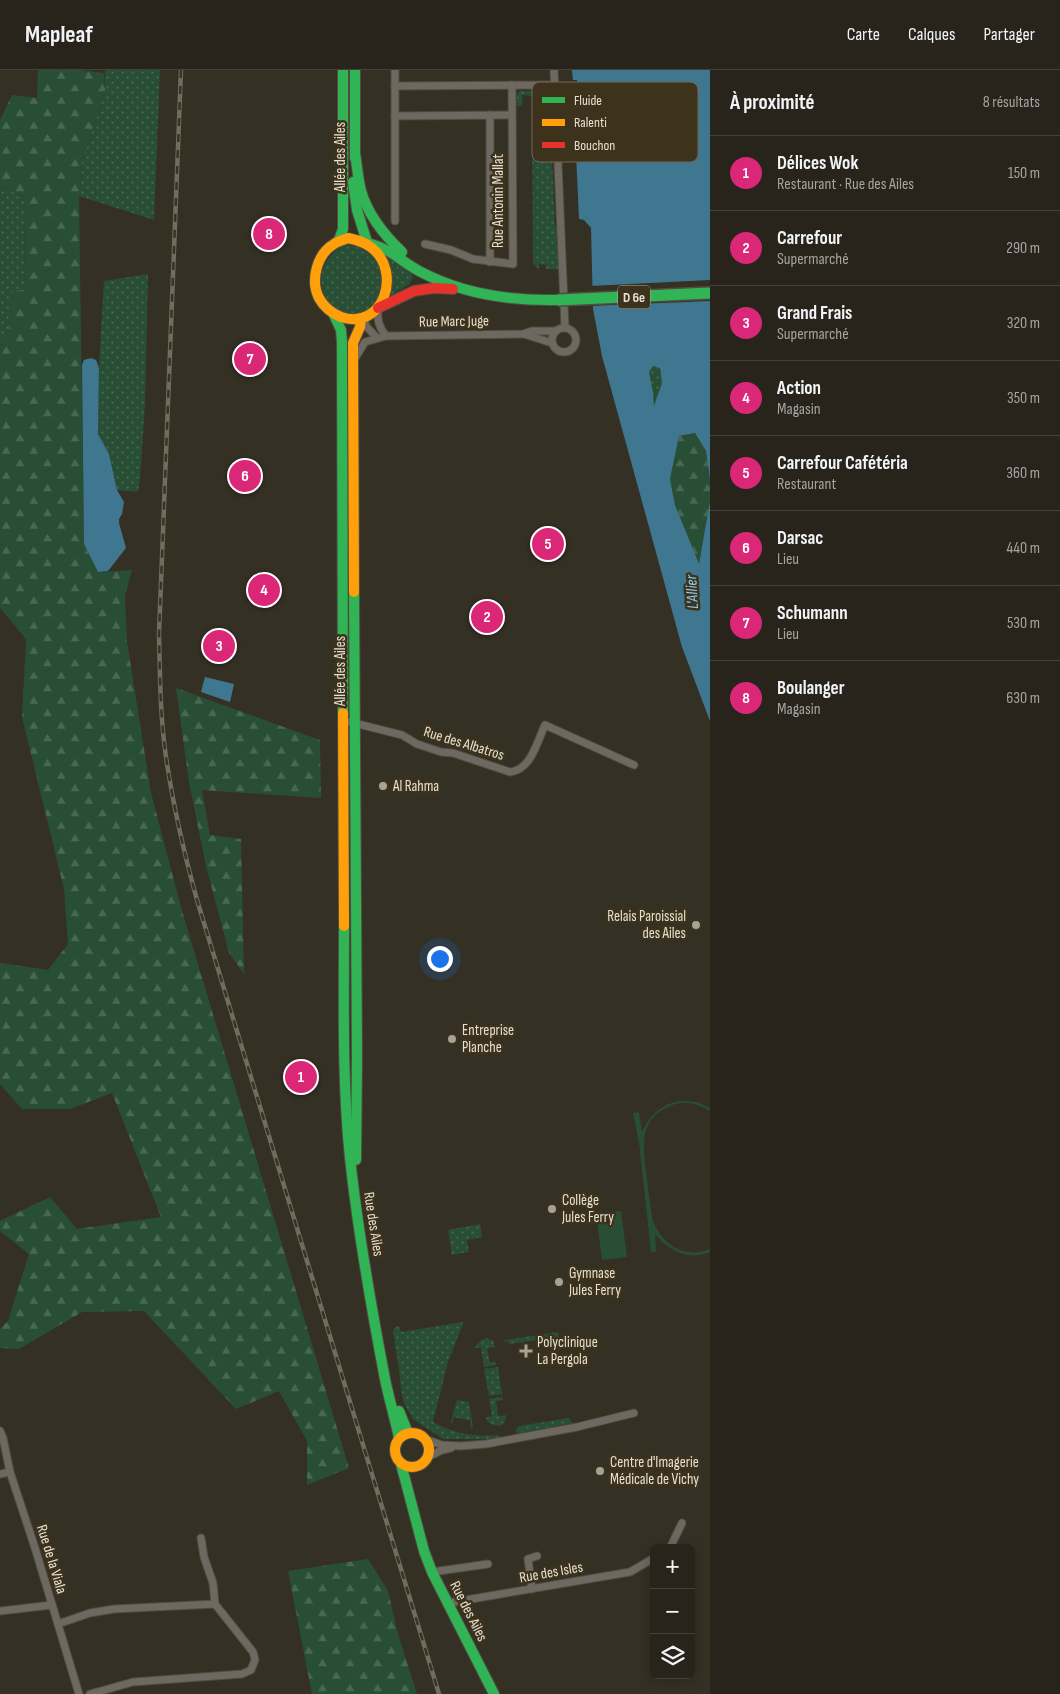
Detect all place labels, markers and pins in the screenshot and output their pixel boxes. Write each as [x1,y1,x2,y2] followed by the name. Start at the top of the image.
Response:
[253,215,285,253] pin: 8
[234,340,266,378] pin: 7
[229,457,261,495] pin: 6
[532,525,564,563] pin: 5
[248,571,280,609] pin: 4
[471,598,503,636] pin: 2
[203,627,235,665] pin: 3
[392,777,439,796] place label: Al Rahma
[377,780,389,792] marker: Al Rahma
[607,907,686,943] place label: Relais Paroissial des Ailes
[690,919,702,931] marker: Relais Paroissial des Ailes
[462,1021,514,1057] place label: Entreprise Planche
[446,1033,458,1045] marker: Entreprise Planche
[285,1058,317,1096] pin: 1
[561,1191,614,1227] place label: Collège Jules Ferry
[546,1203,558,1215] marker: Collège Jules Ferry
[568,1264,621,1300] place label: Gymnase Jules Ferry
[553,1276,565,1288] marker: Gymnase Jules Ferry
[537,1333,598,1369] place label: Polyclinique La Pergola
[519,1344,533,1358] marker: Polyclinique La Pergola
[610,1453,699,1489] place label: Centre d'Imagerie Médicale de Vichy
[594,1465,606,1477] marker: Centre d'Imagerie Médicale de Vichy

